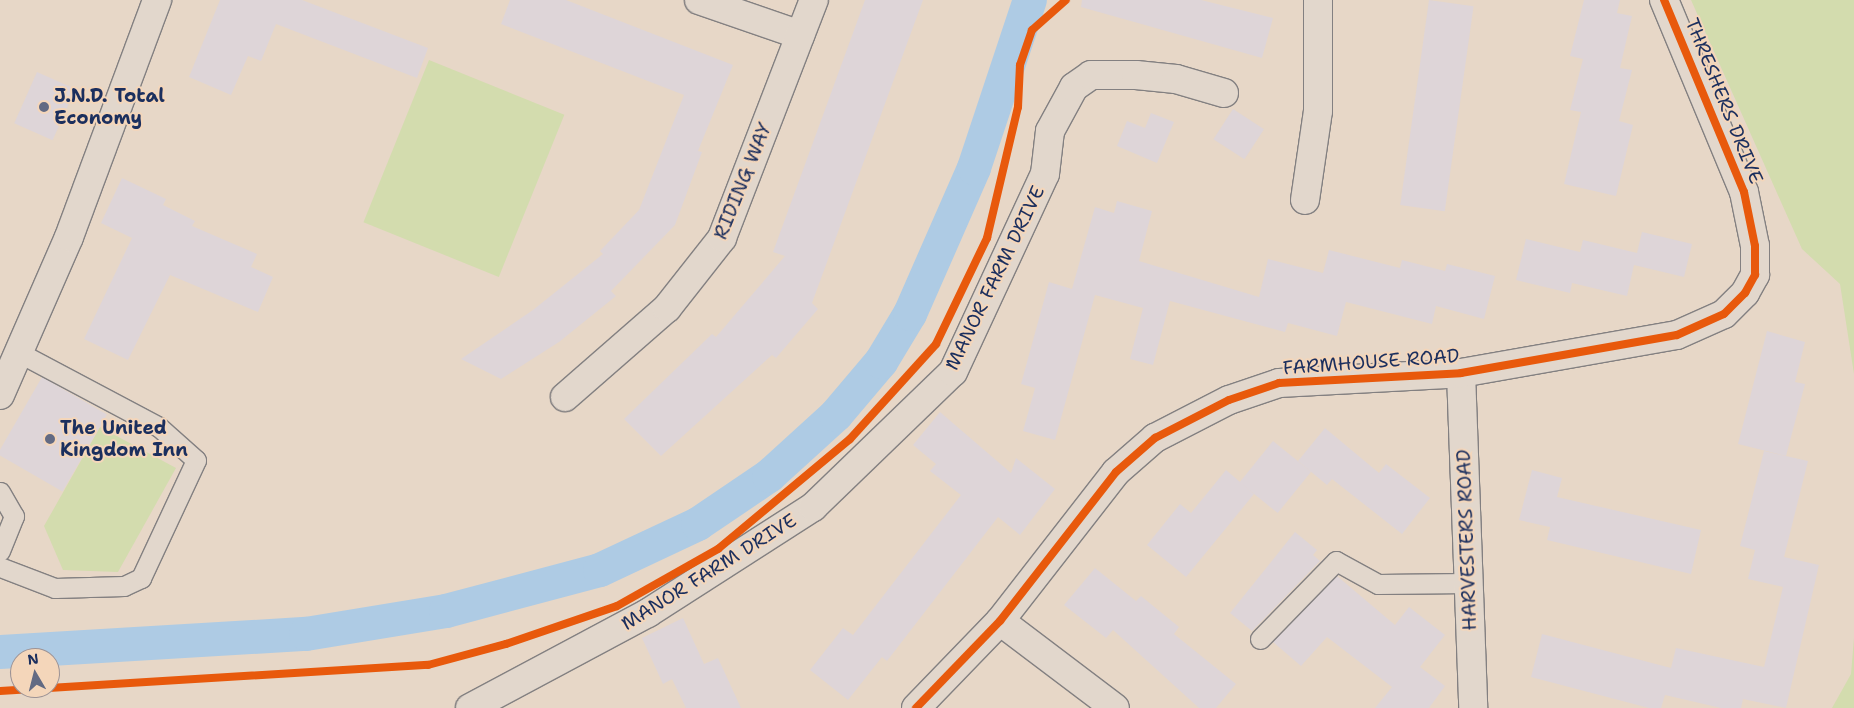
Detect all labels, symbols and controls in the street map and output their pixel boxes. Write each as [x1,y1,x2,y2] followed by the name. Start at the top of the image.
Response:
[1680,15,1768,187] street label: THRESHERS DRIVE
[54,85,165,129] place label: J.N.D. Total Economy
[38,101,50,113] marker: J.N.D. Total Economy
[709,119,777,243] street label: RIDING WAY
[940,182,1050,374] street label: MANOR FARM DRIVE
[1282,344,1460,380] street label: FARMHOUSE ROAD
[60,417,188,461] place label: The United Kingdom Inn
[44,433,56,445] marker: The United Kingdom Inn
[1452,449,1482,631] street label: HARVESTERS ROAD
[617,509,801,635] street label: MANOR FARM DRIVE
[10,648,60,698] north arrow
[26,649,40,669] text: N

